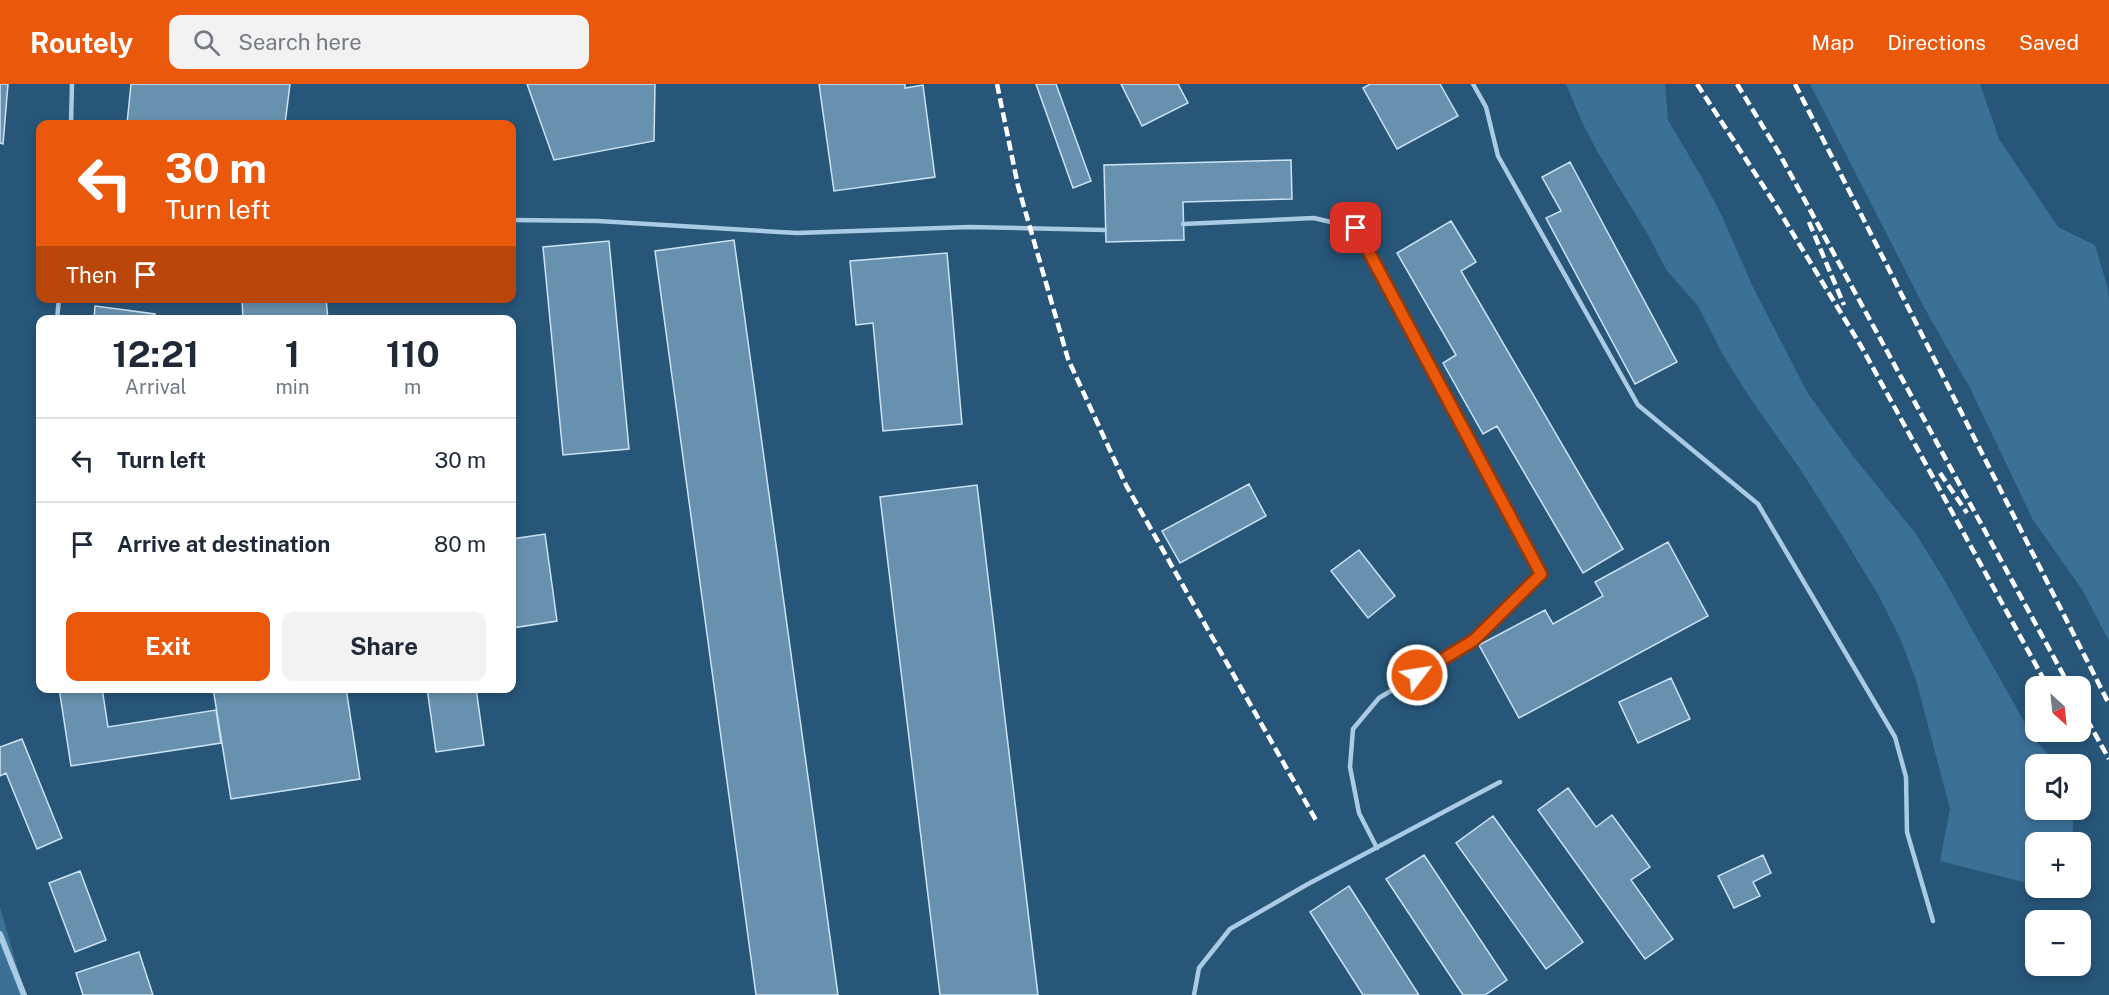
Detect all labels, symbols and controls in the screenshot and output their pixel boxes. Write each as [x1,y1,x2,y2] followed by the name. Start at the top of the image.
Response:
[169,15,589,69] search box
[30,26,133,59] text: Routely
[190,26,223,59] icon: search
[238,29,362,55] text: Search here
[1812,30,1854,55] text: Map
[1887,30,1986,55] text: Directions
[2019,30,2079,55] text: Saved
[165,143,267,192] text: 30 m
[66,144,144,222] icon: left
[165,193,271,225] text: Turn left
[1330,202,1381,253] pin
[1339,211,1372,244] icon: arrive
[129,258,162,291] icon: arrive
[66,262,117,288] text: Then
[112,333,199,375] text: 12:21
[285,333,300,375] text: 1
[386,333,440,375] text: 110
[125,375,187,399] text: Arrival
[276,375,309,399] text: min
[404,375,421,399] text: m
[66,444,99,477] icon: left
[117,447,206,473] text: Turn left
[434,447,486,473] text: 30 m
[66,528,99,561] icon: arrive
[117,531,330,557] text: Arrive at destination
[434,531,486,557] text: 80 m
[66,612,270,681] button: Exit
[282,612,486,681] button: Share
[1385,643,1449,707] position arrow
[2025,676,2091,742] north arrow
[2025,676,2091,976] map controls
[2025,754,2091,820] button: sound
[2025,832,2091,898] button: +
[2025,910,2091,976] button: −

